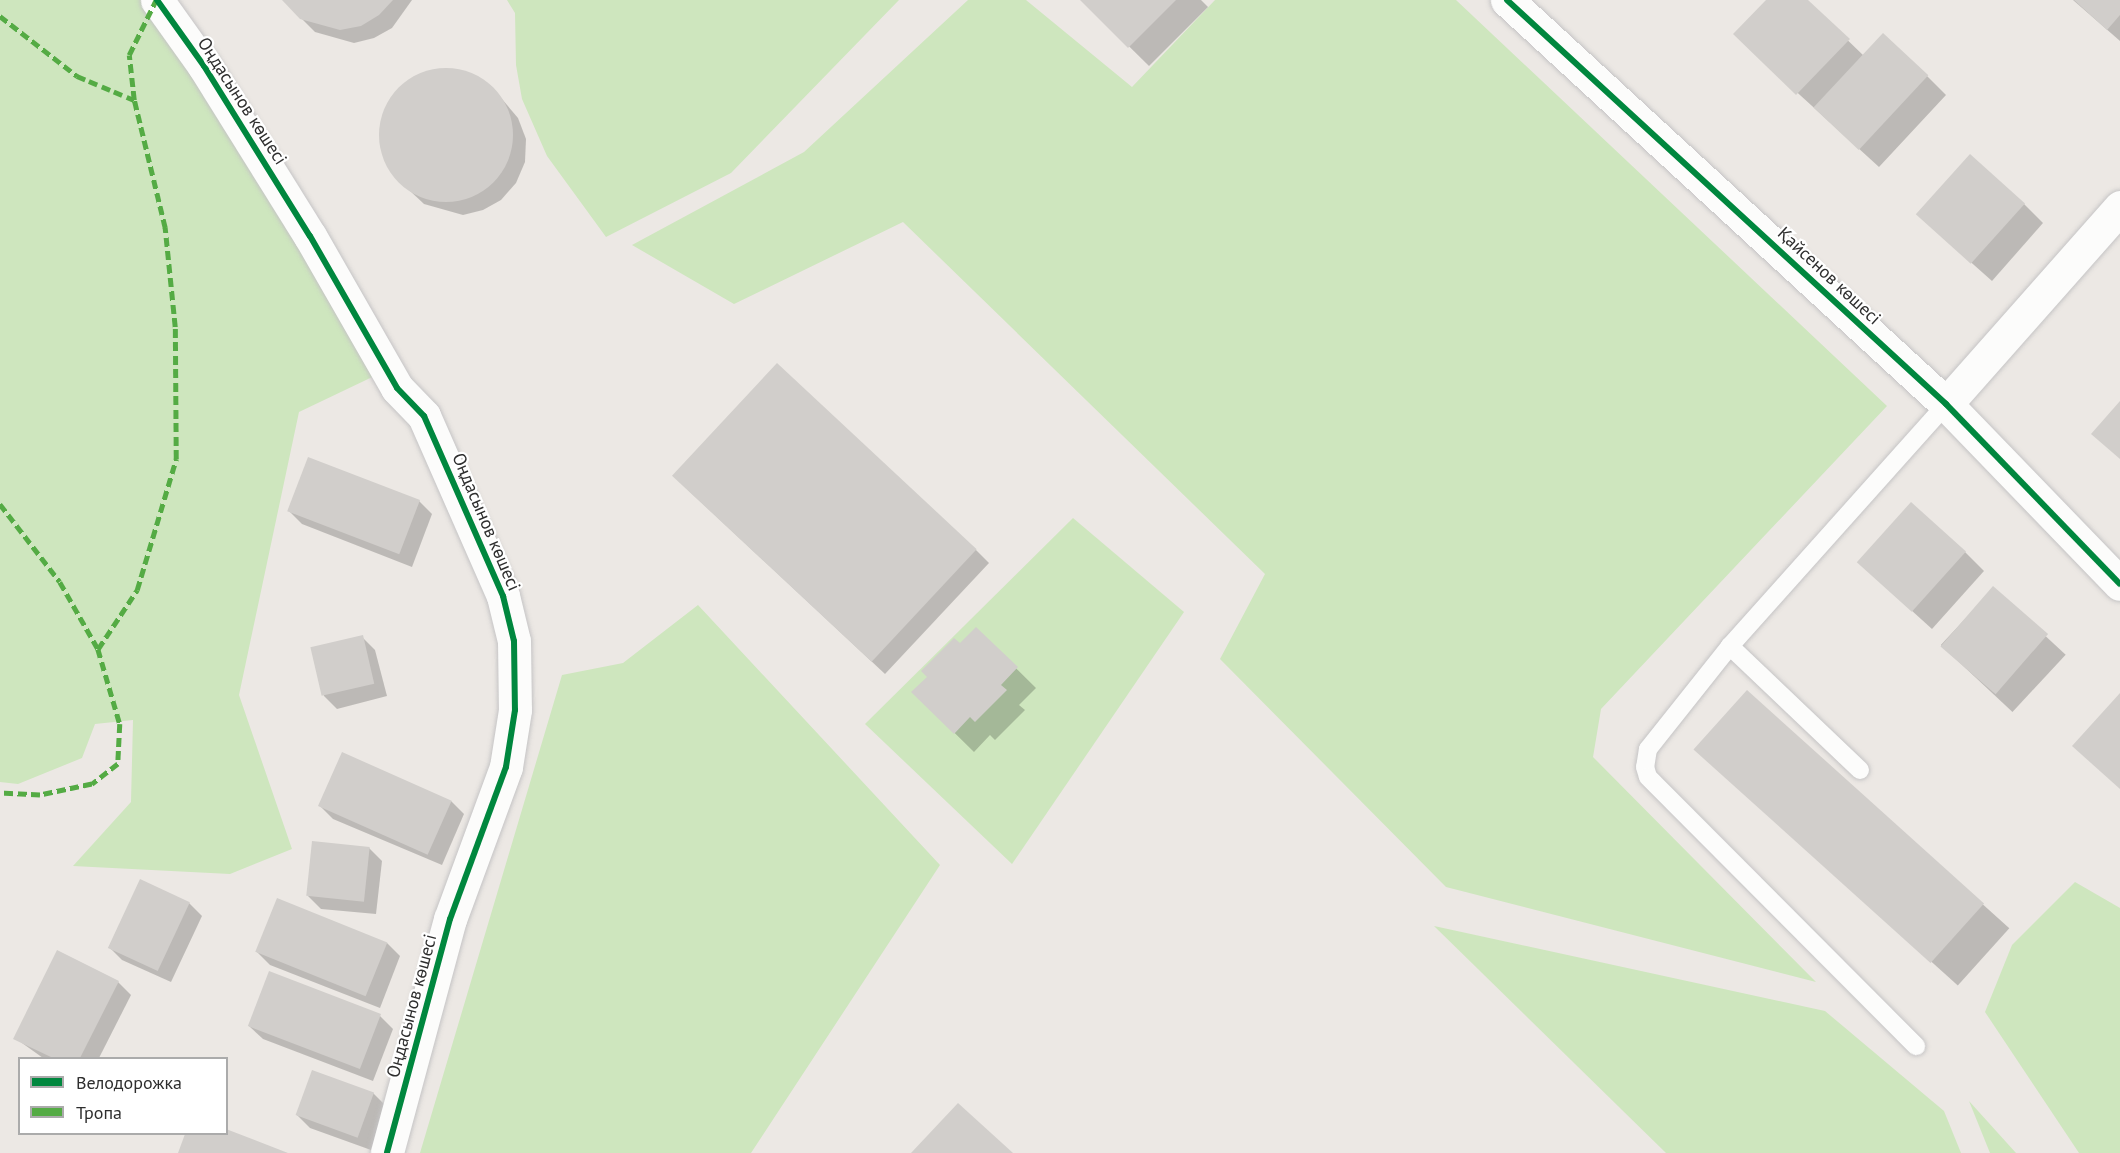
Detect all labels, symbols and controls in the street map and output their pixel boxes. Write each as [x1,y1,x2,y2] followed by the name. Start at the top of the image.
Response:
[193,33,291,169] street label: Оңдасынов көшесі
[1773,223,1885,329] street label: Қайсенов көшесі
[447,450,525,594] street label: Оңдасынов көшесі
[382,932,442,1080] street label: Оңдасынов көшесі
[18,1057,228,1135] legend
[76,1071,182,1094] text: Велодорожка
[76,1101,122,1124] text: Тропа

